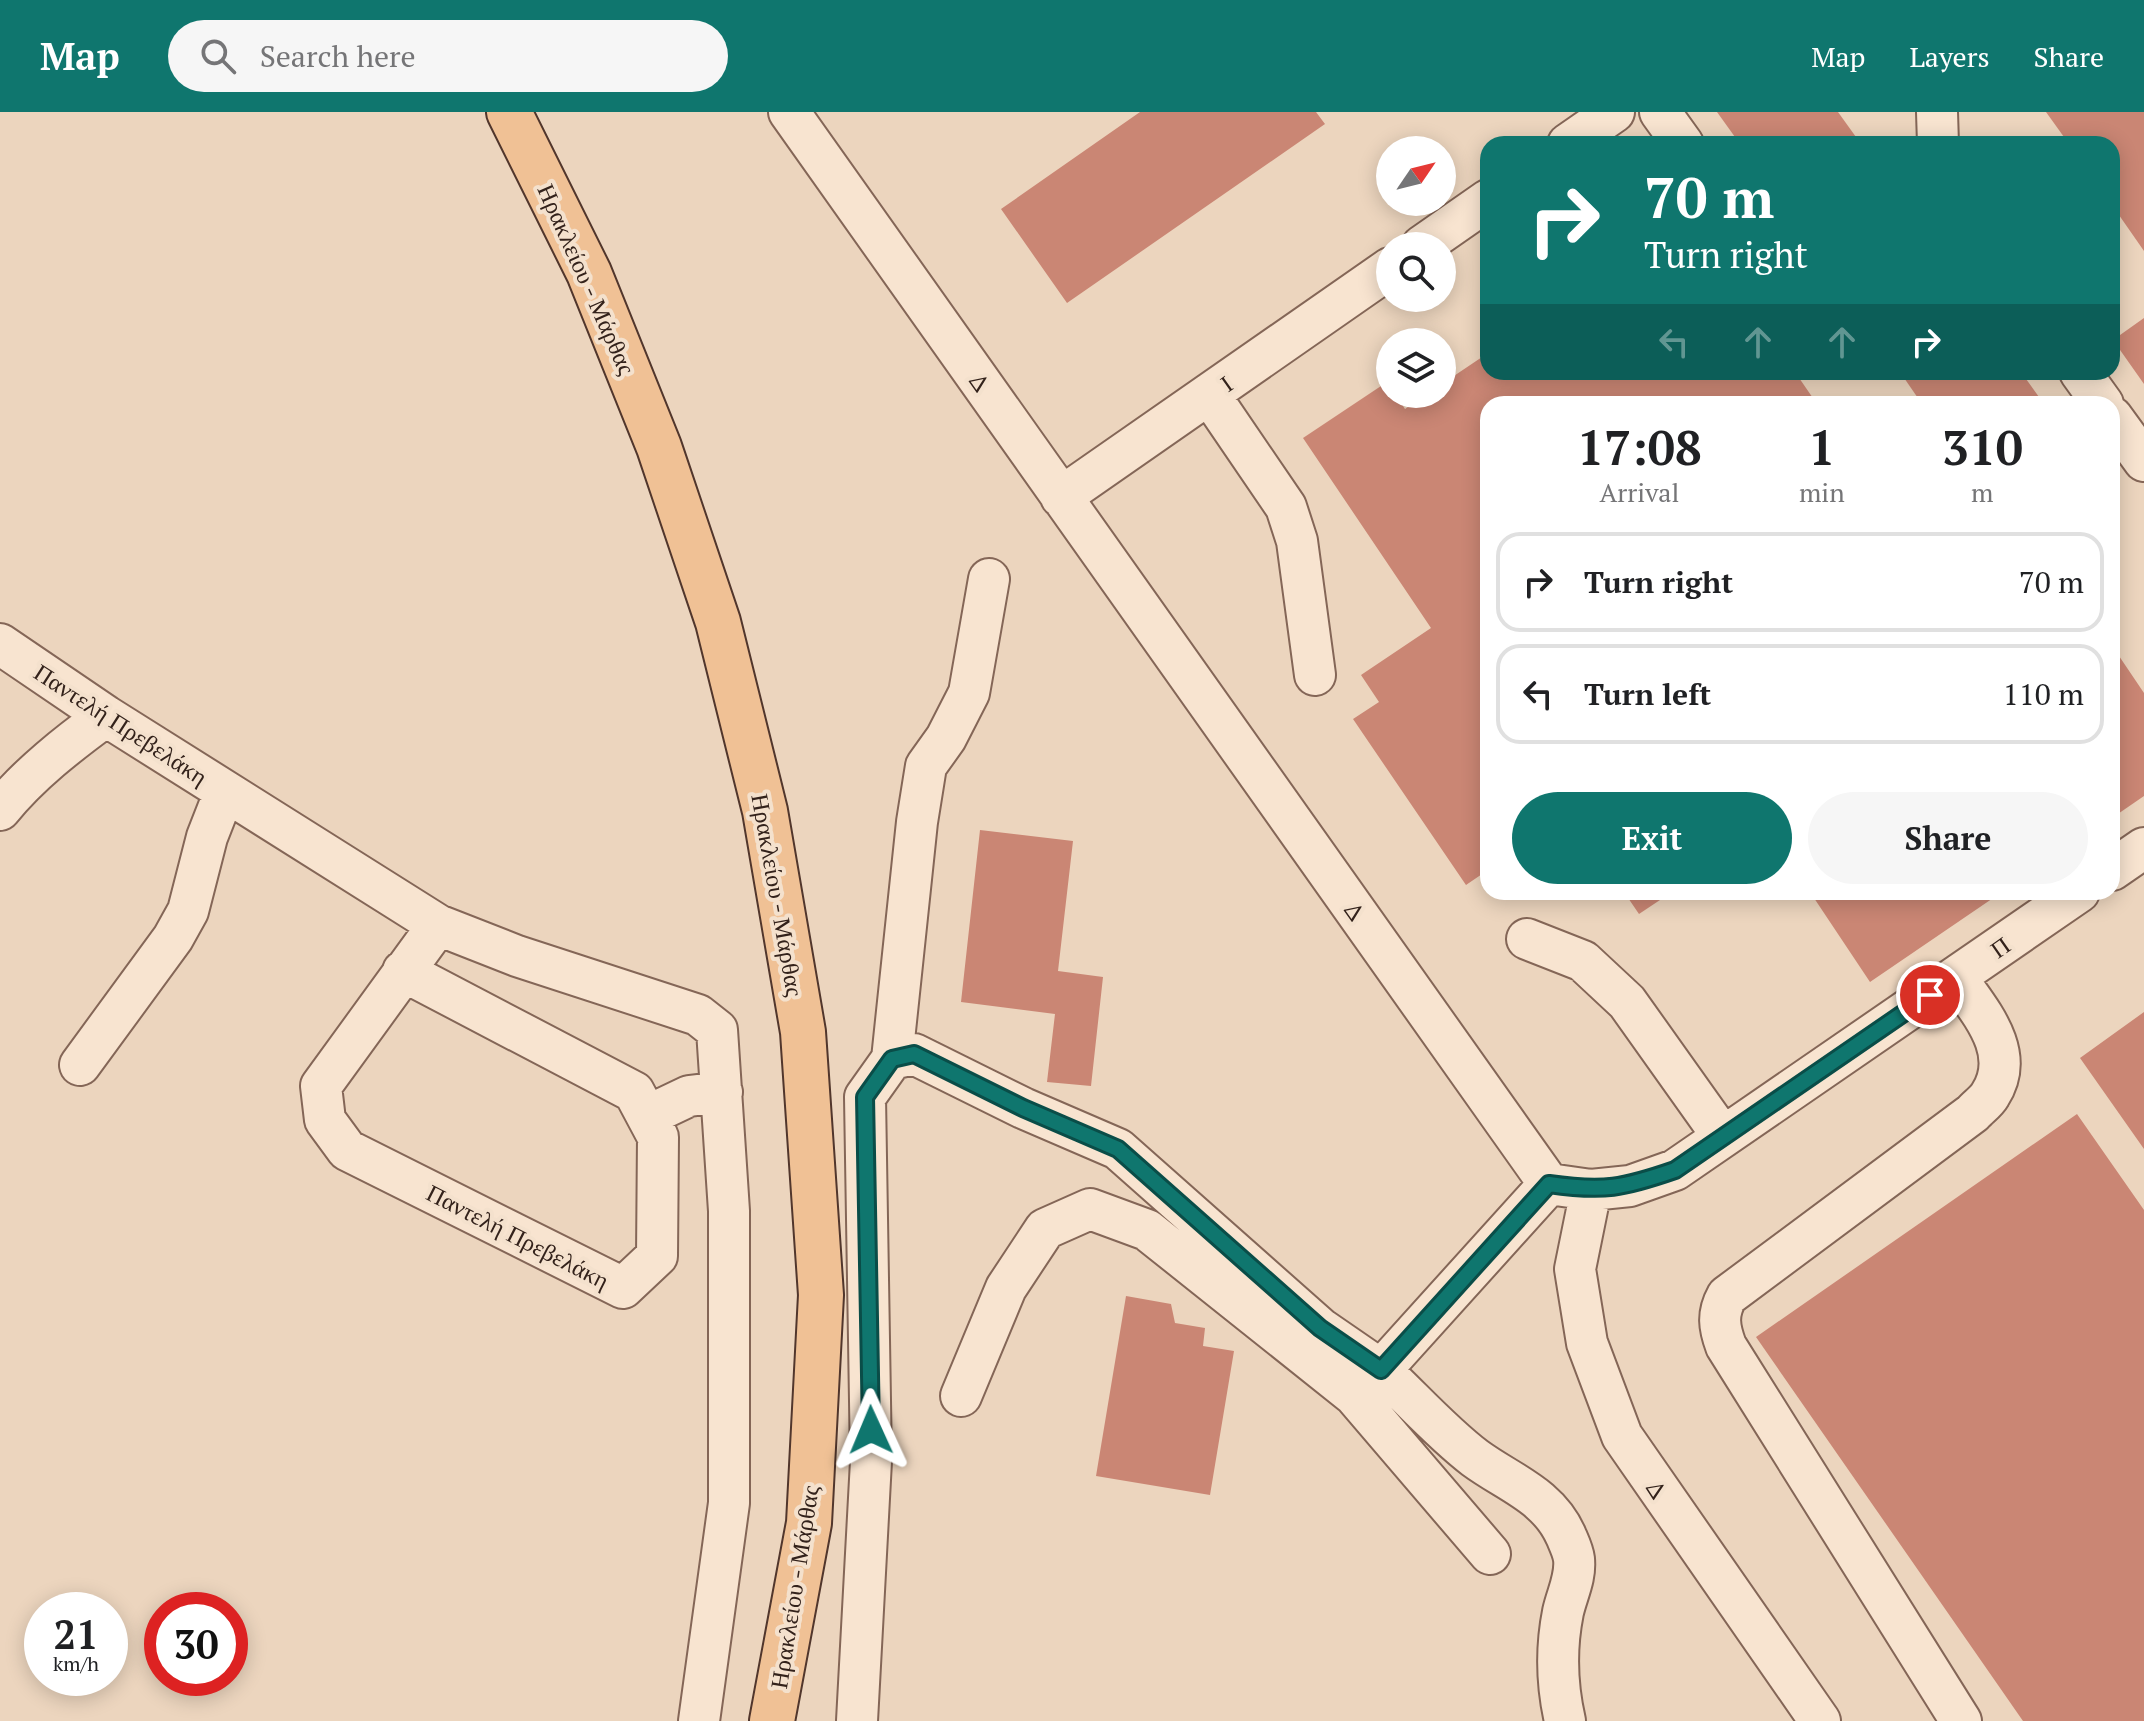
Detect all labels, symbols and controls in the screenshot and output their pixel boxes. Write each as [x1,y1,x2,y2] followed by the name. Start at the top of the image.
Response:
[168,20,728,92] search box
[40,31,120,81] text: Map
[196,34,240,78] icon: search
[260,36,416,76] text: Search here
[1811,38,1865,75] text: Map
[1909,38,1990,75] text: Layers
[2034,38,2104,75] text: Share
[1376,136,1456,216] north arrow
[1376,136,1456,408] map controls
[1644,160,1774,234] text: 70 m
[1512,168,1616,272] icon: right
[531,179,644,380] street label: Ηρακλείου - Μάρθας
[1644,231,1808,278] text: Turn right
[1376,232,1456,312] button: search
[1652,320,1696,364] icon: left
[1736,320,1780,364] icon: ahead
[1820,320,1864,364] icon: ahead
[1904,320,1948,364] icon: right
[1376,328,1456,408] button: layers
[962,366,998,398] street label: Δ
[1214,368,1238,398] street label: Ι
[1577,415,1702,479] text: 17:08
[1808,415,1835,479] text: 1
[1942,415,2023,479] text: 310
[1600,475,1679,509] text: Arrival
[1799,475,1845,509] text: min
[1971,475,1994,509] text: m
[1516,560,1560,604] icon: right
[1584,562,1733,602] text: Turn right
[2019,562,2084,602] text: 70 m
[28,656,214,792] street label: Παντελή Πρεβελάκη
[1516,672,1560,716] icon: left
[1584,674,1711,714] text: Turn left
[2003,674,2084,714] text: 110 m
[744,791,812,999] street label: Ηρακλείου - Μάρθας
[1512,792,1792,884] button: Exit
[1808,792,2088,884] button: Share
[1337,895,1373,927] street label: Δ
[1984,929,2016,965] street label: Π
[1896,961,1964,1029] pin
[1908,973,1952,1017] icon: arrive
[421,1176,615,1296] street label: Παντελή Πρεβελάκη
[829,1388,913,1472] position arrow
[1639,1474,1675,1505] street label: Δ
[762,1483,826,1691] street label: Ηρακλείου - Μάρθας
[144,1592,248,1696] speed limit sign: 30
[53,1607,99,1660] text: 21
[53,1650,99,1677] text: km/h

